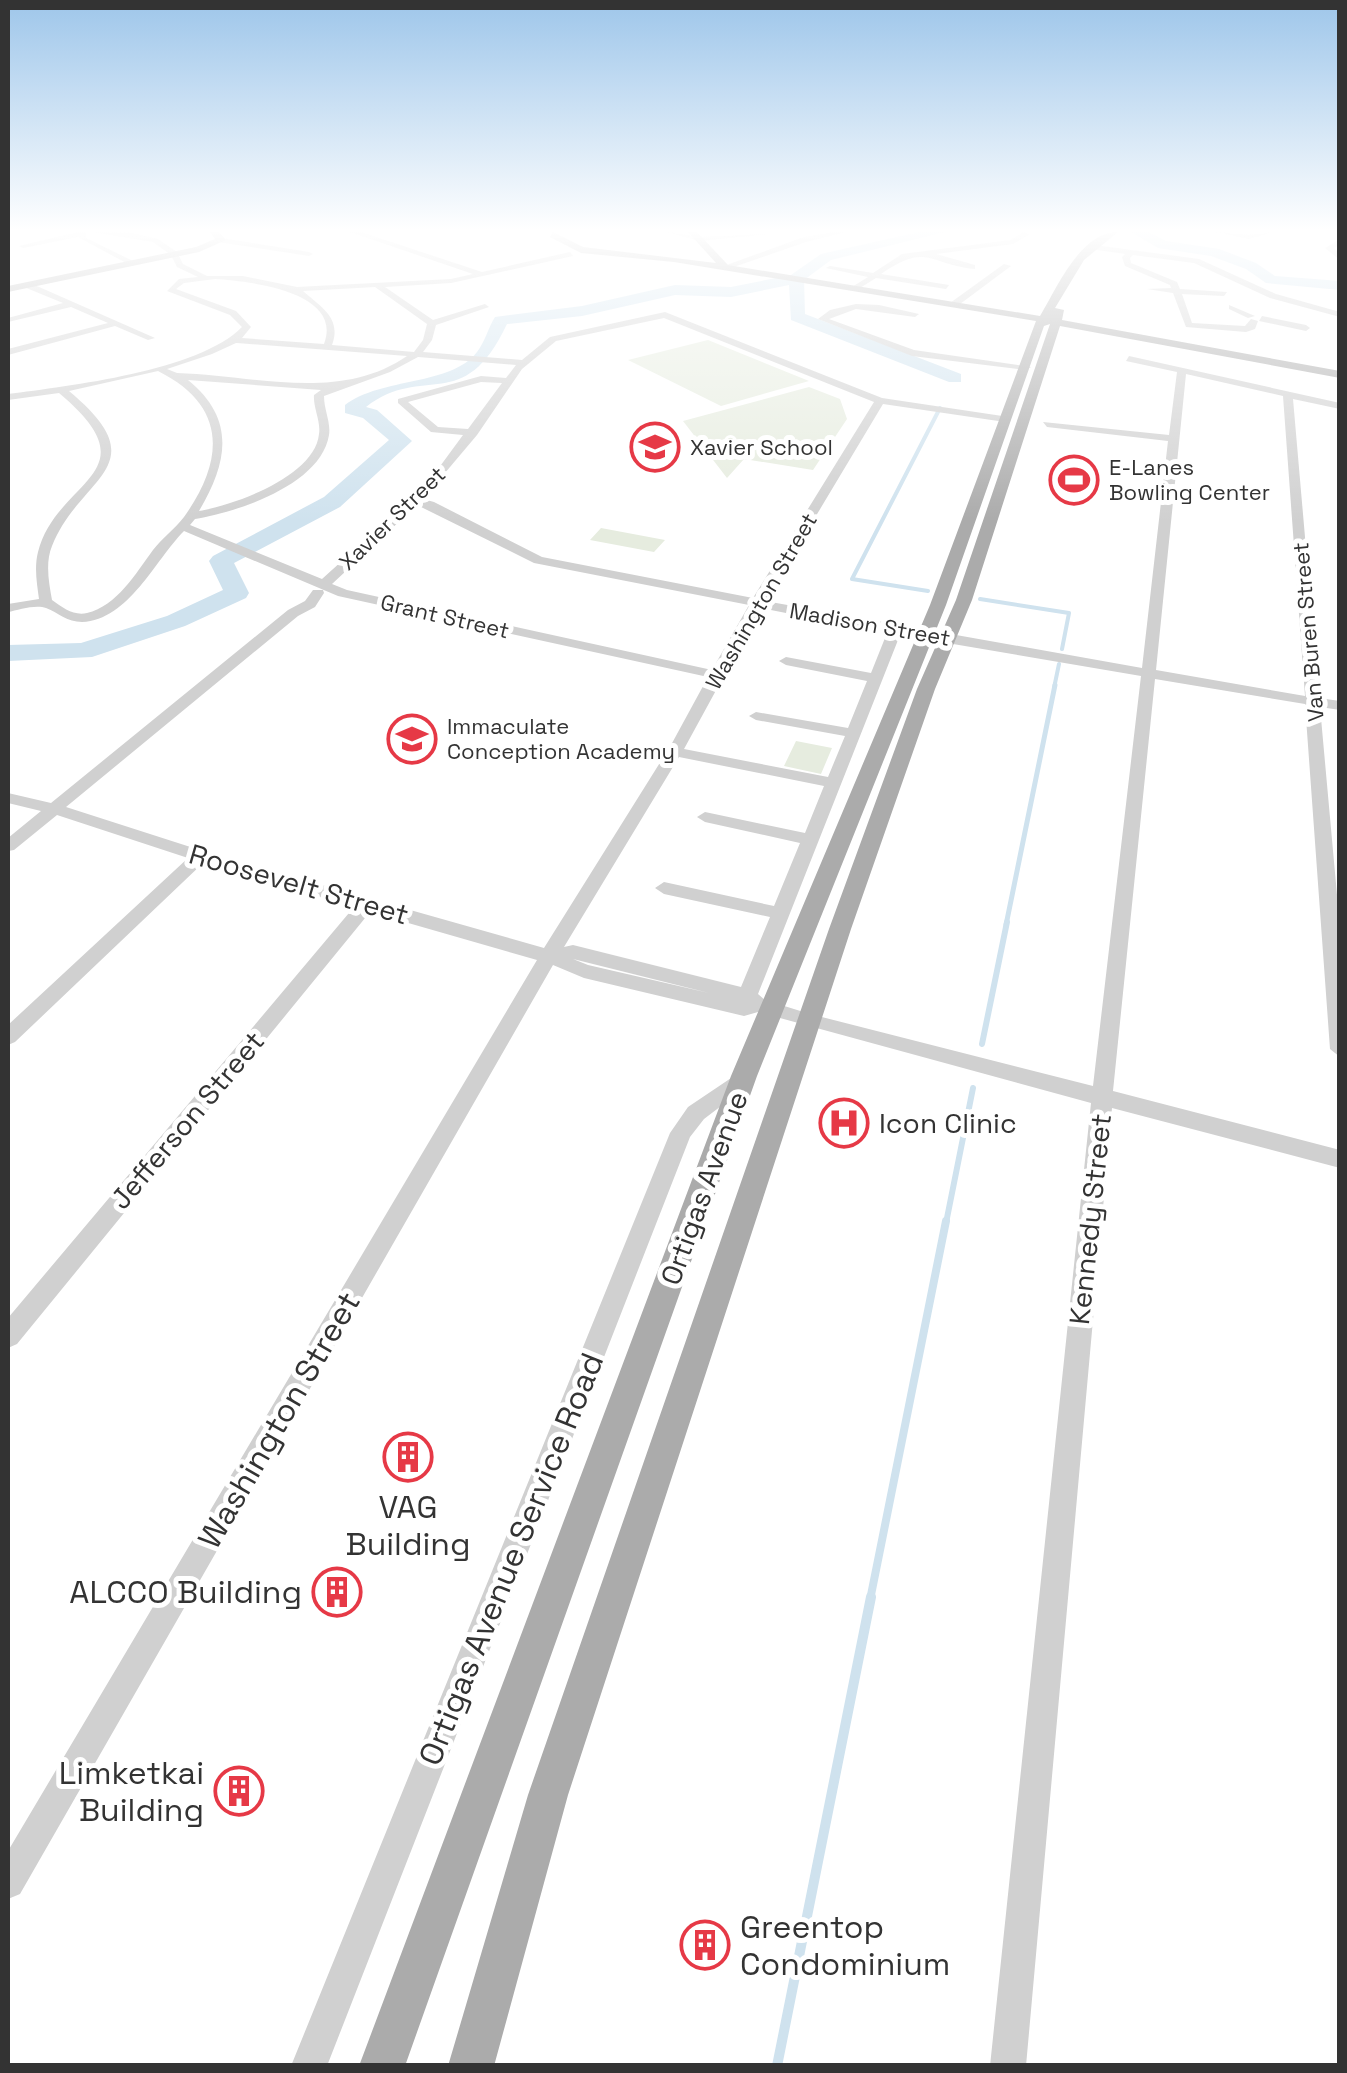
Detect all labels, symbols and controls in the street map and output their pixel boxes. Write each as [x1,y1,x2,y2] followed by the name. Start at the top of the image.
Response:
[629,421,681,473] school or university icon: Xavier School
[690,433,833,461] place label: Xavier School
[1109,453,1270,506] place label: E-Lanes Bowling Center
[1048,454,1100,506] sports icon: E-Lanes Bowling Center
[333,460,451,576] street label: Xavier Street
[699,508,823,694] street label: Washington Street
[1286,541,1330,723] street label: Van Buren Street
[378,588,512,644] street label: Grant Street
[788,596,952,652] street label: Madison Street
[447,712,675,765] place label: Immaculate Conception Academy
[386,713,438,765] school or university icon: Immaculate Conception Academy
[185,835,413,933] street label: Roosevelt Street
[102,1024,272,1216] street label: Jefferson Street
[652,1086,756,1290] street label: Ortigas Avenue
[818,1097,870,1149] hospital icon: Icon Clinic
[879,1105,1017,1141] place label: Icon Clinic
[1061,1112,1119,1326] street label: Kennedy Street
[189,1284,369,1556] street label: Washington Street
[410,1347,612,1771] street label: Ortigas Avenue Service Road
[382,1431,434,1483] building icon: VAG Building
[345,1487,471,1564] place label: VAG Building
[311,1566,363,1618] building icon: ALCCO Building
[69,1572,302,1612] place label: ALCCO Building
[59,1753,204,1830] place label: Limketkai Building
[213,1765,265,1817] building icon: Limketkai Building
[740,1907,950,1984] place label: Greentop Condominium
[679,1919,731,1971] building icon: Greentop Condominium

